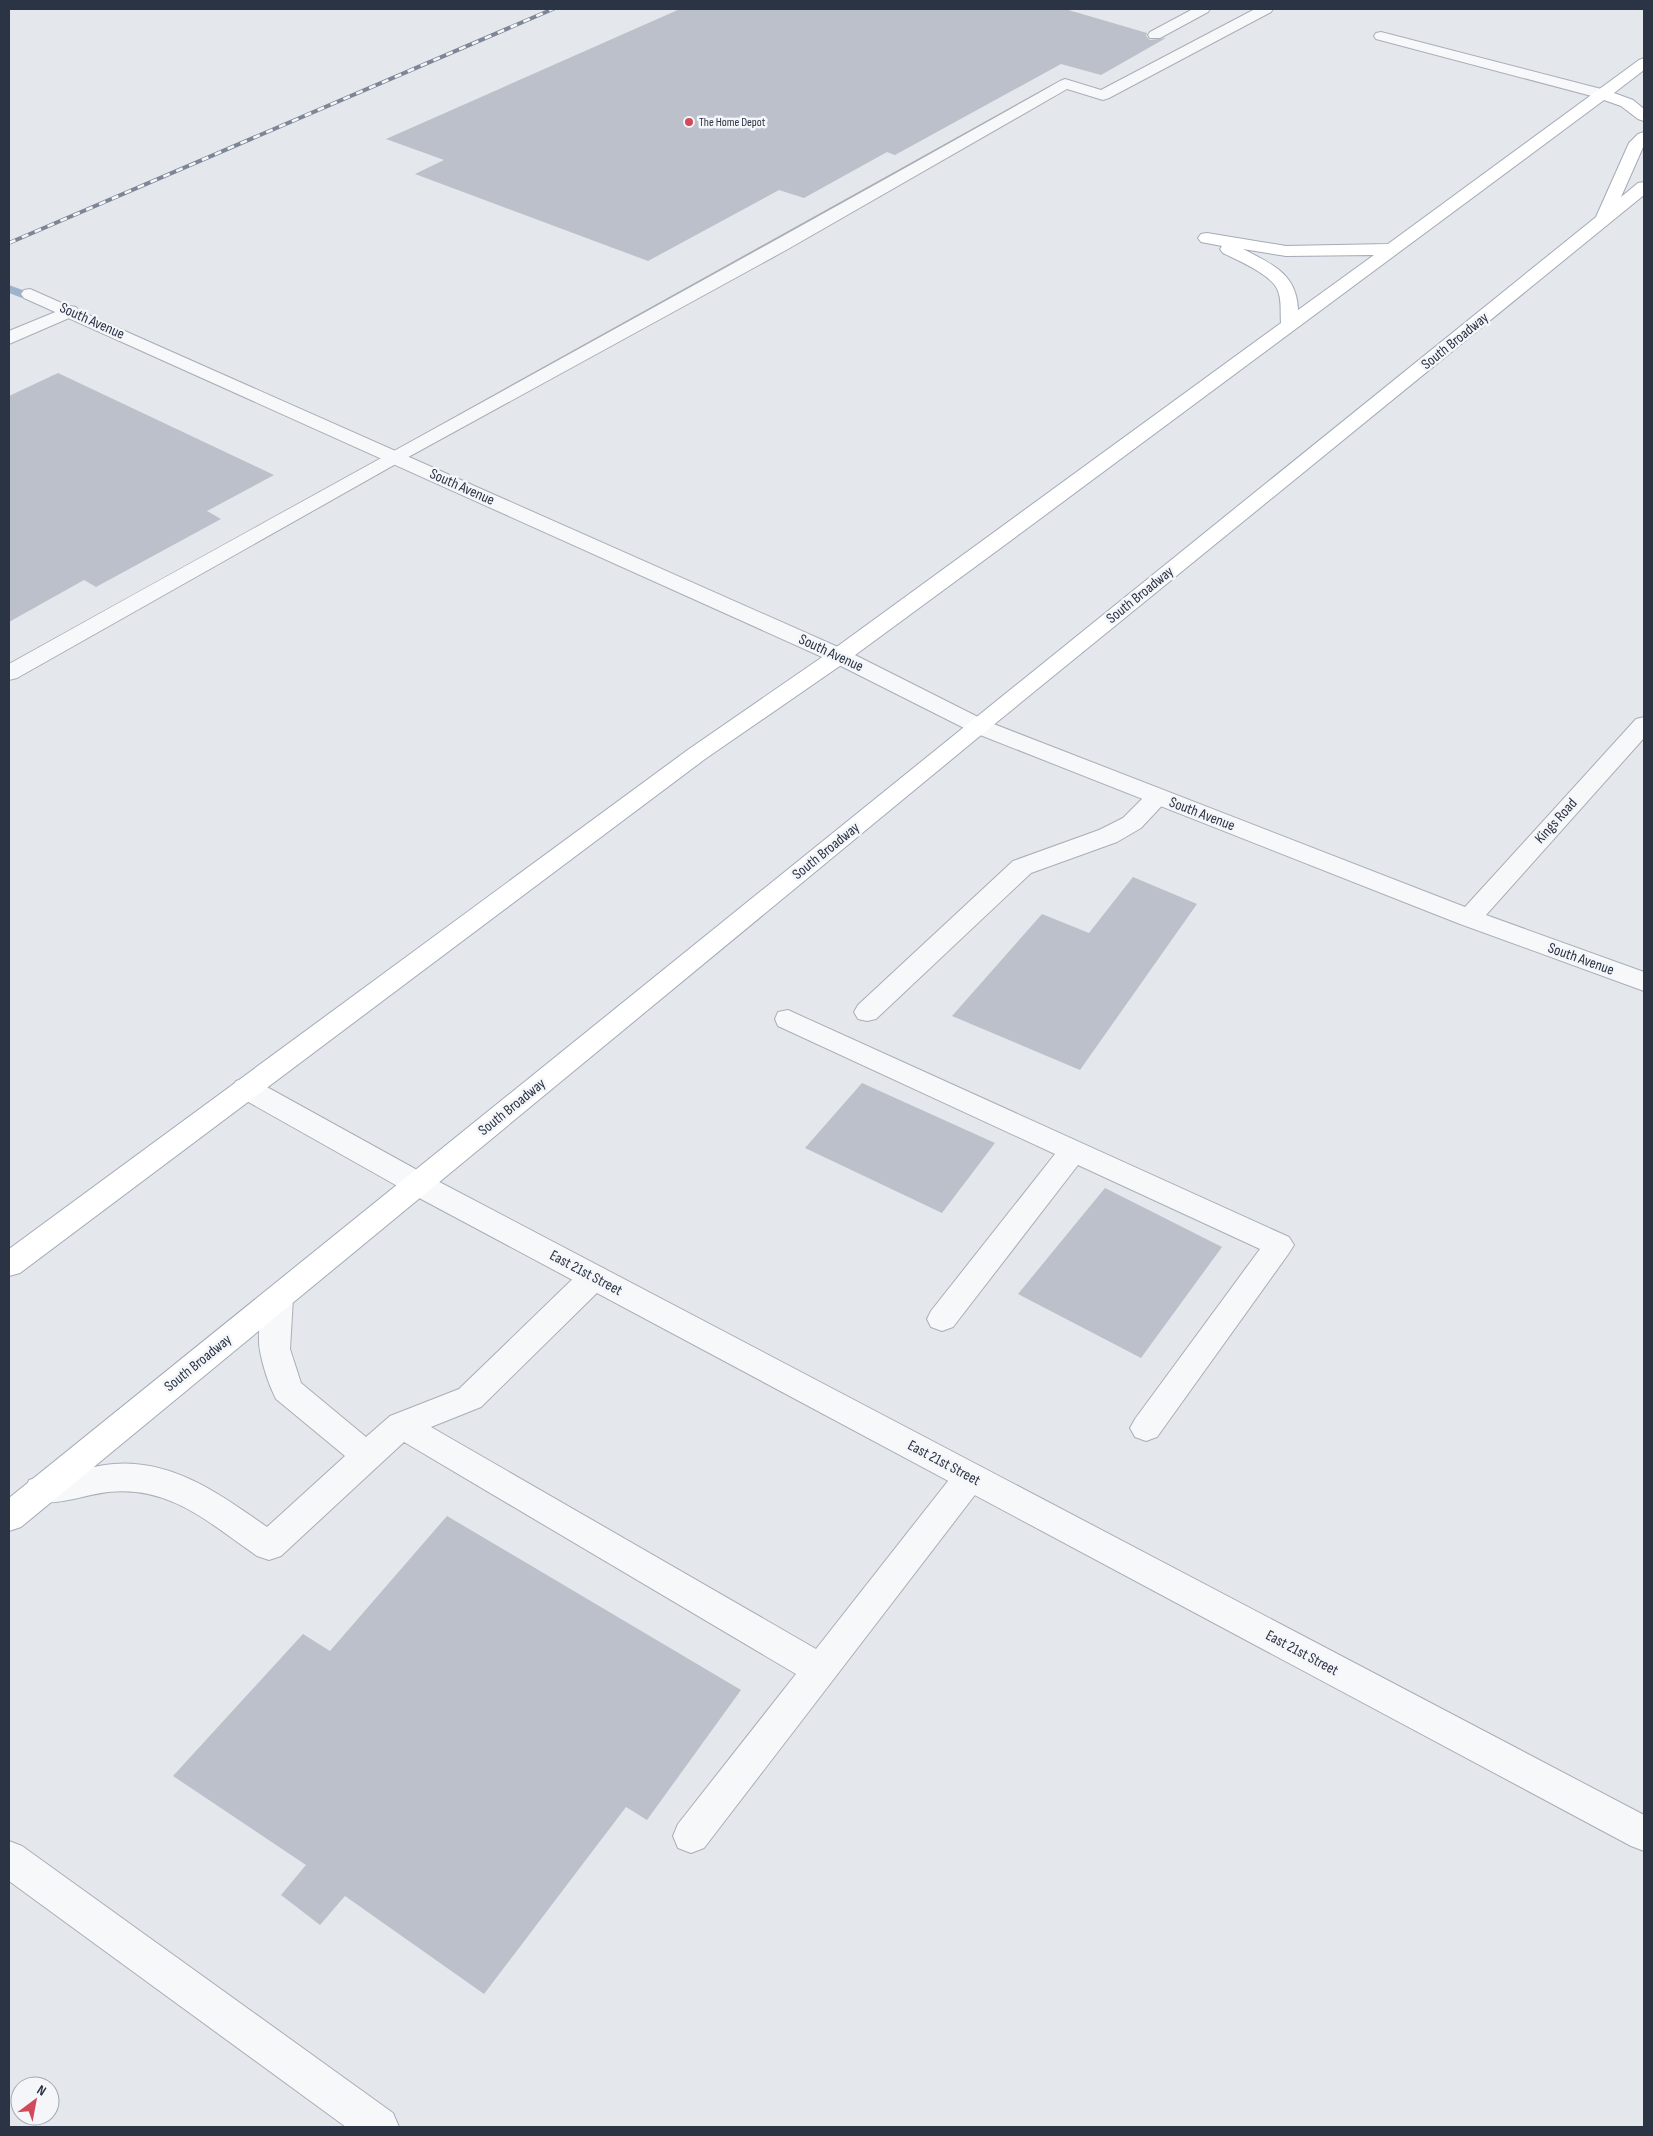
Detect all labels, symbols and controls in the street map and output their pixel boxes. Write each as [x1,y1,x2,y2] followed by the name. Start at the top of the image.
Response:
[699,115,766,130] place label: The Home Depot
[683,116,695,128] marker: The Home Depot
[57,298,127,344] street label: South Avenue
[1418,308,1493,374] street label: South Broadway
[427,464,497,510] street label: South Avenue
[1103,562,1178,628] street label: South Broadway
[796,630,866,676] street label: South Avenue
[1166,793,1238,835] street label: South Avenue
[1531,794,1581,848] street label: Kings Road
[789,818,864,884] street label: South Broadway
[1545,938,1617,980] street label: South Avenue
[475,1074,550,1140] street label: South Broadway
[546,1246,626,1300] street label: East 21st Street
[161,1330,236,1396] street label: South Broadway
[904,1436,984,1490] street label: East 21st Street
[1262,1626,1342,1680] street label: East 21st Street
[10,2076,60,2126] north arrow
[34,2081,49,2100] text: N

